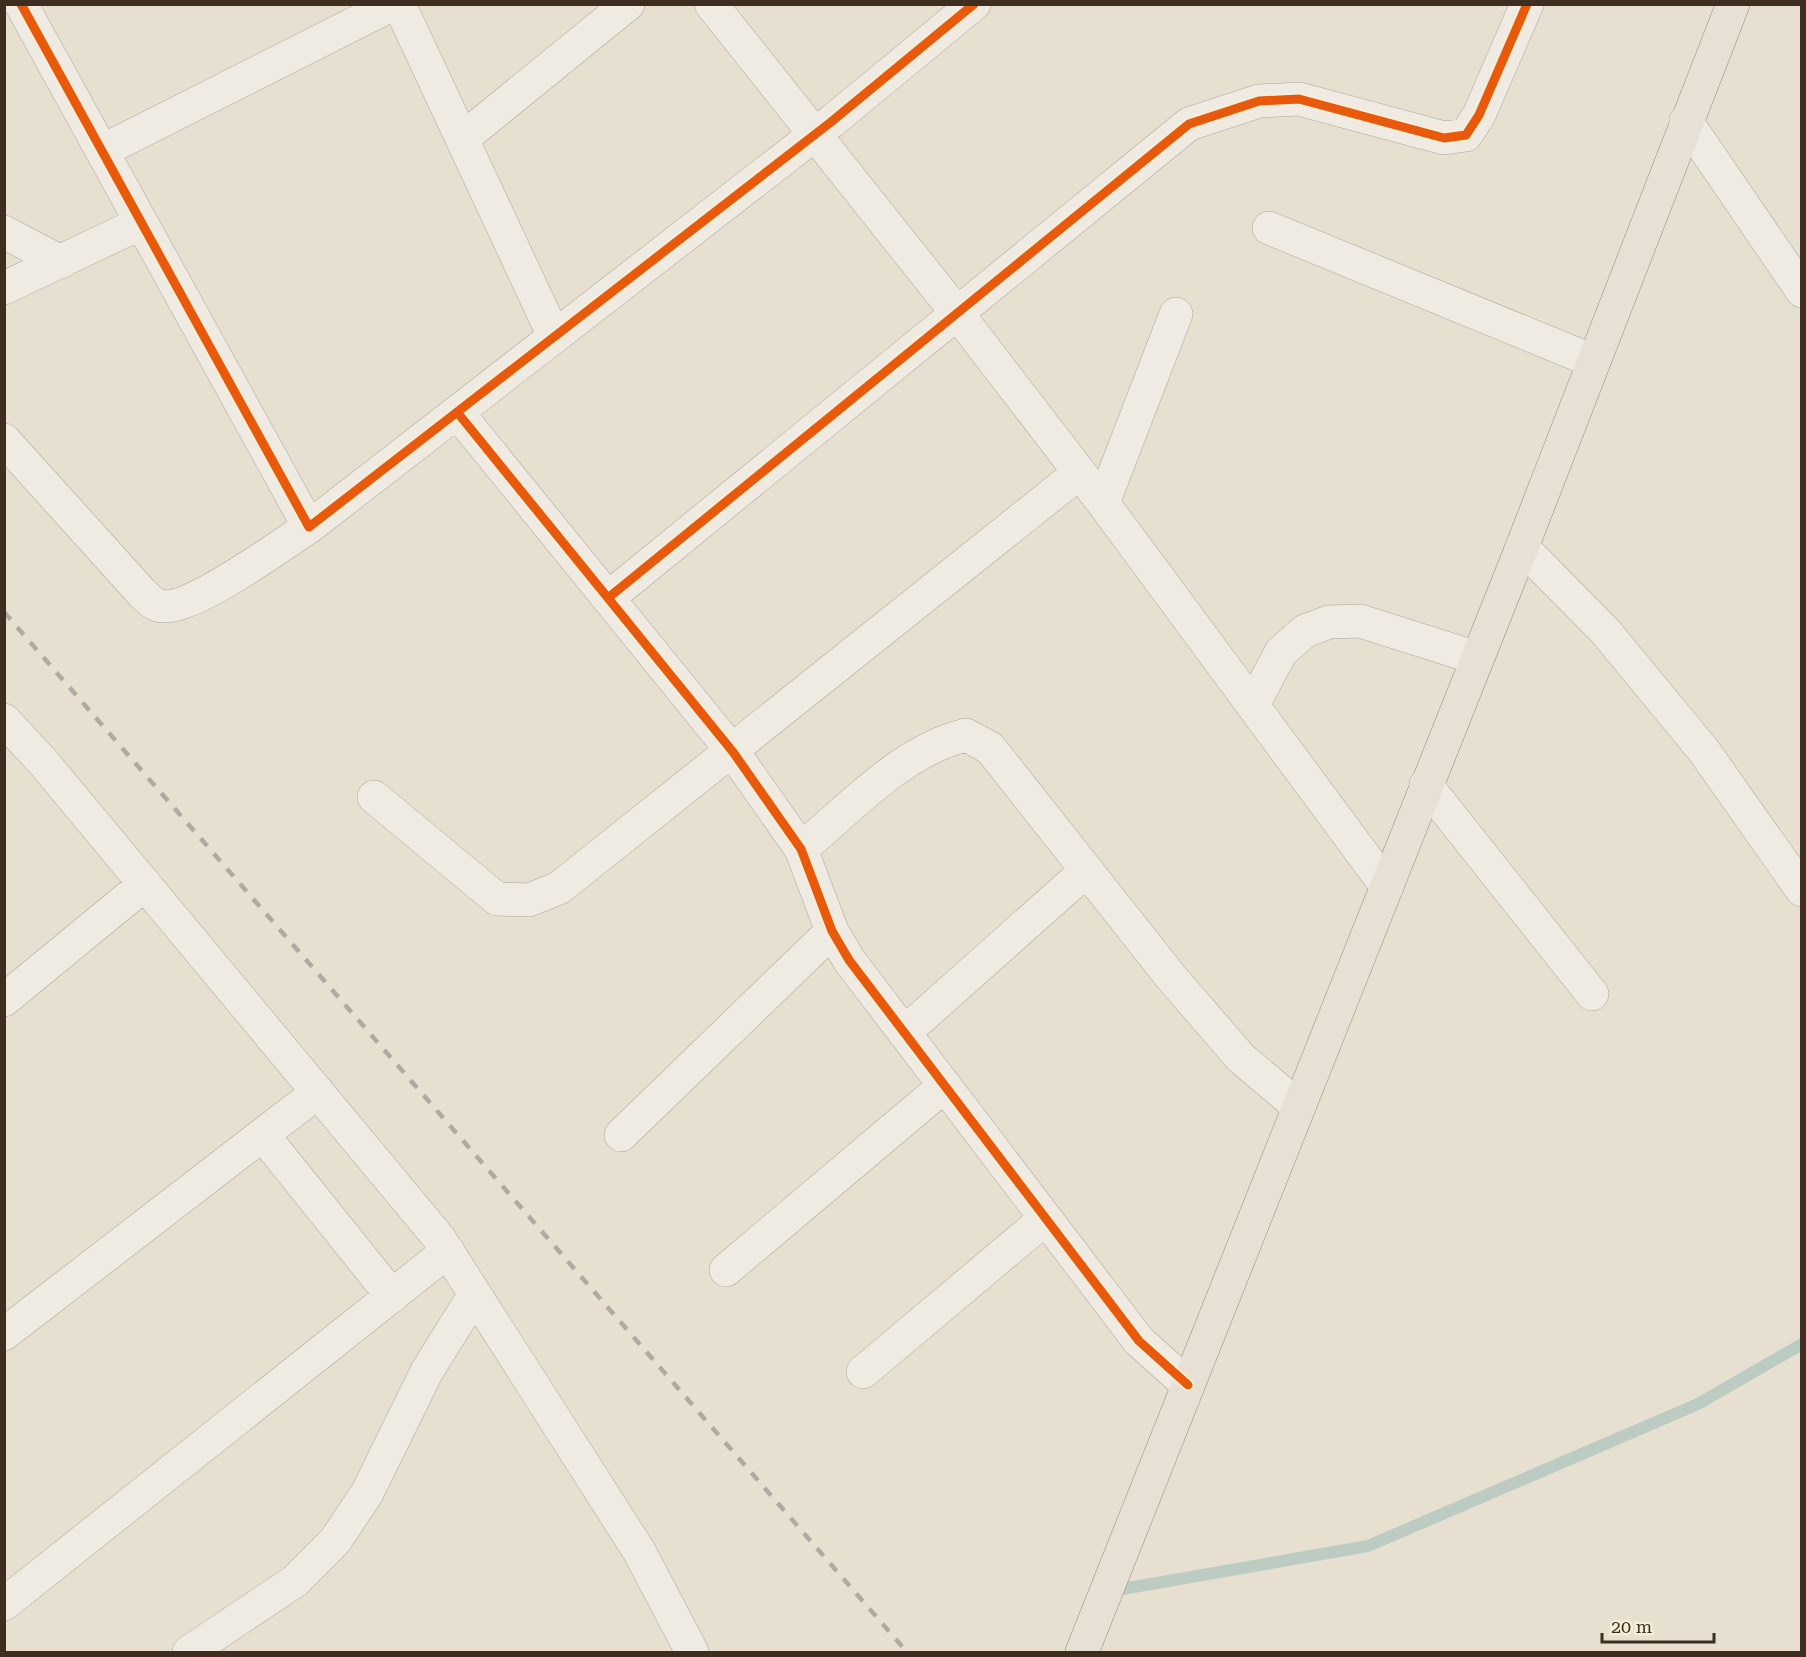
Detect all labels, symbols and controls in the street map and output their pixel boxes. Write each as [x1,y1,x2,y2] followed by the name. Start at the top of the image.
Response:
[1602,1606,1714,1644] scale bar
[1611,1616,1652,1637] text: 20 m

